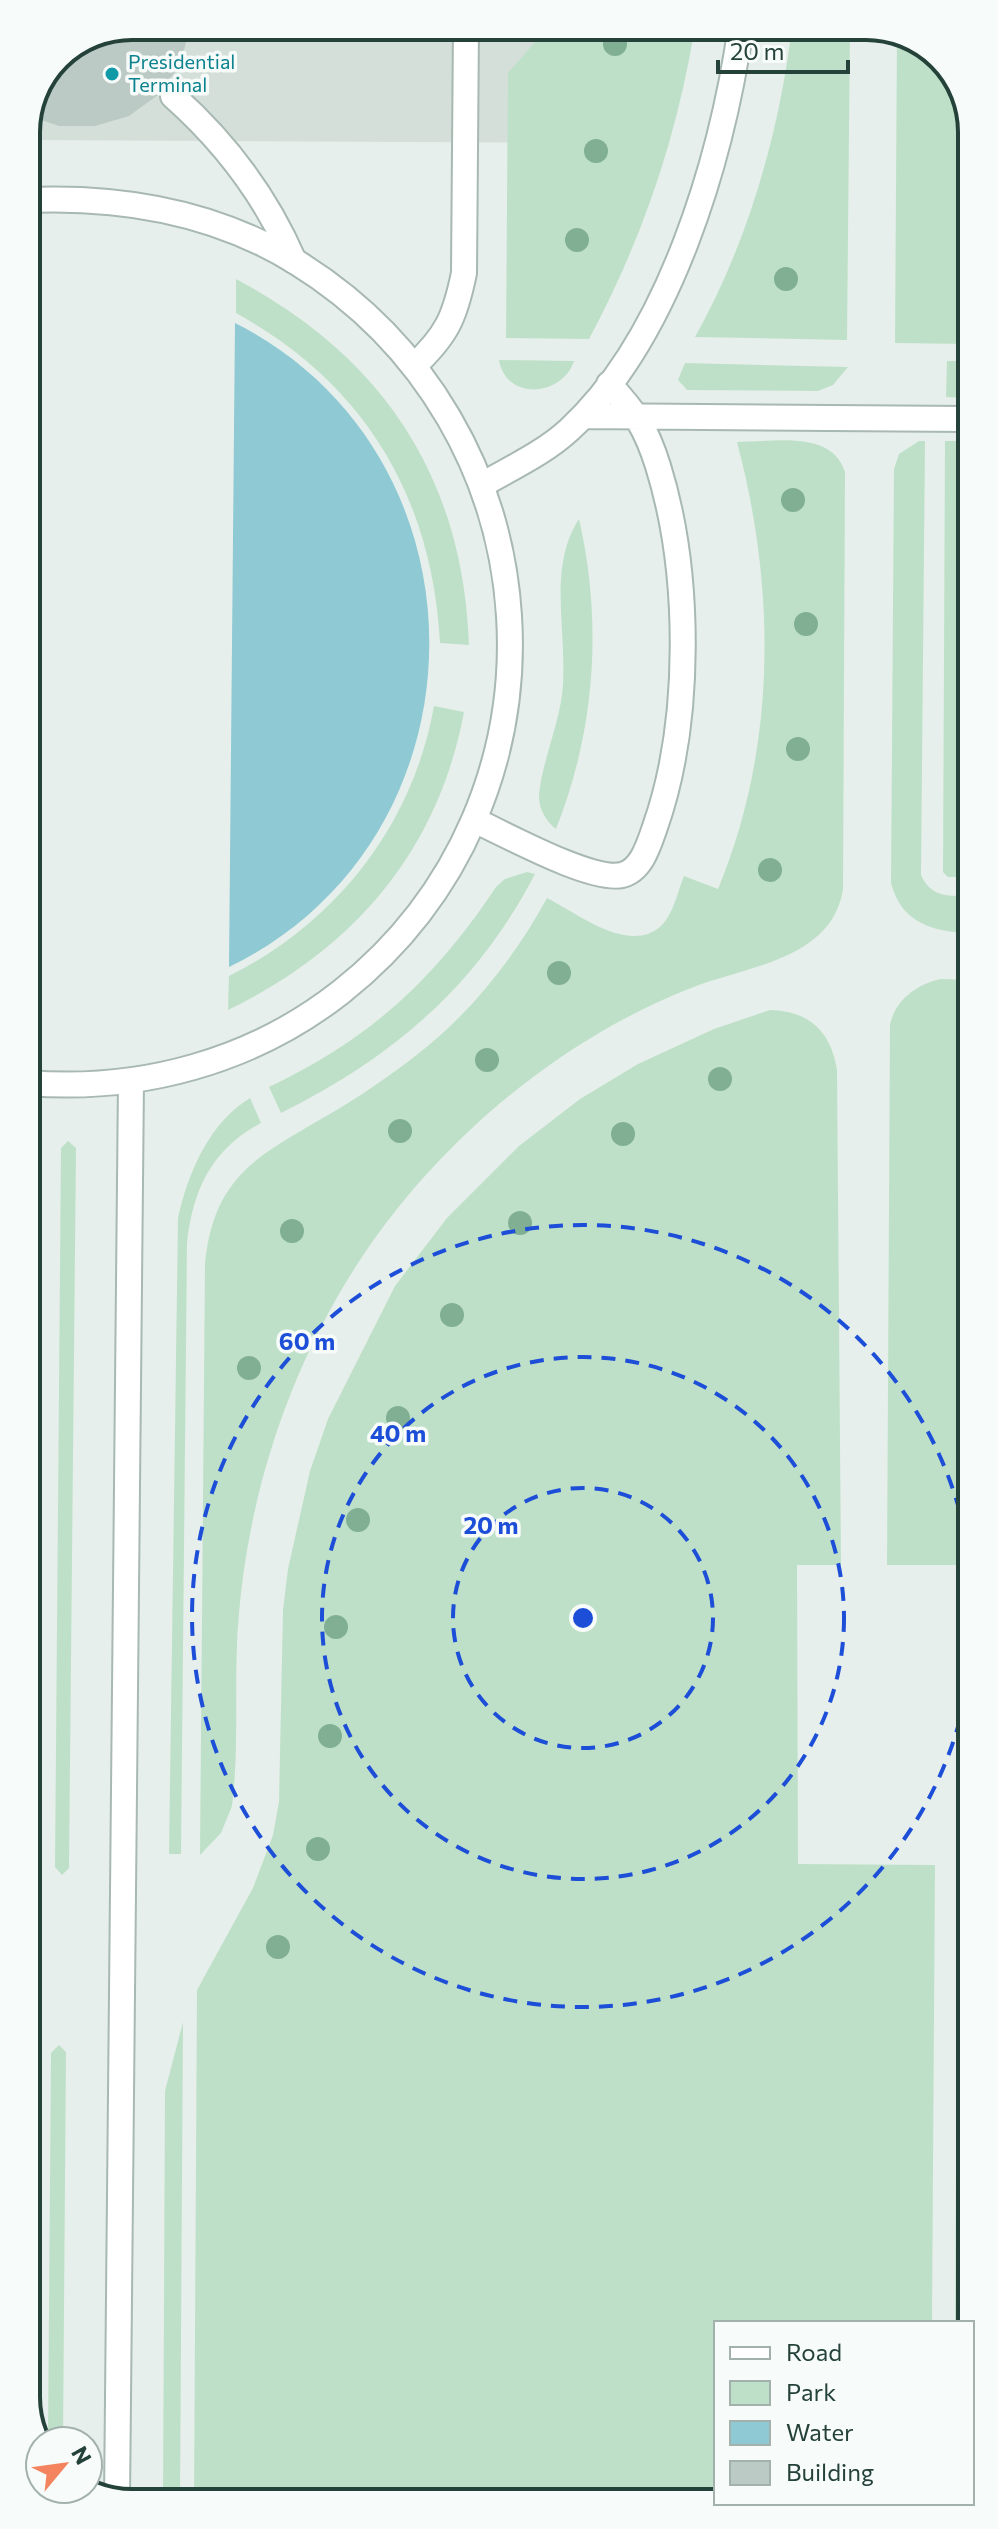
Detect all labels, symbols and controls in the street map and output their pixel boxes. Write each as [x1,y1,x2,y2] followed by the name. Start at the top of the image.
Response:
[718,24,848,74] scale bar
[730,36,784,65] text: 20 m
[128,49,235,96] place label: Presidential Terminal
[103,65,121,83] marker: Presidential Terminal
[279,1326,335,1355] text: 60 m
[370,1418,426,1447] text: 40 m
[464,1510,518,1539] text: 20 m
[569,1604,597,1632] centre of rings
[714,2321,974,2505] legend
[786,2337,842,2366] text: Road
[786,2377,836,2406] text: Park
[786,2417,854,2446] text: Water
[24,2425,104,2505] north arrow
[66,2441,98,2469] text: N
[786,2457,874,2486] text: Building

